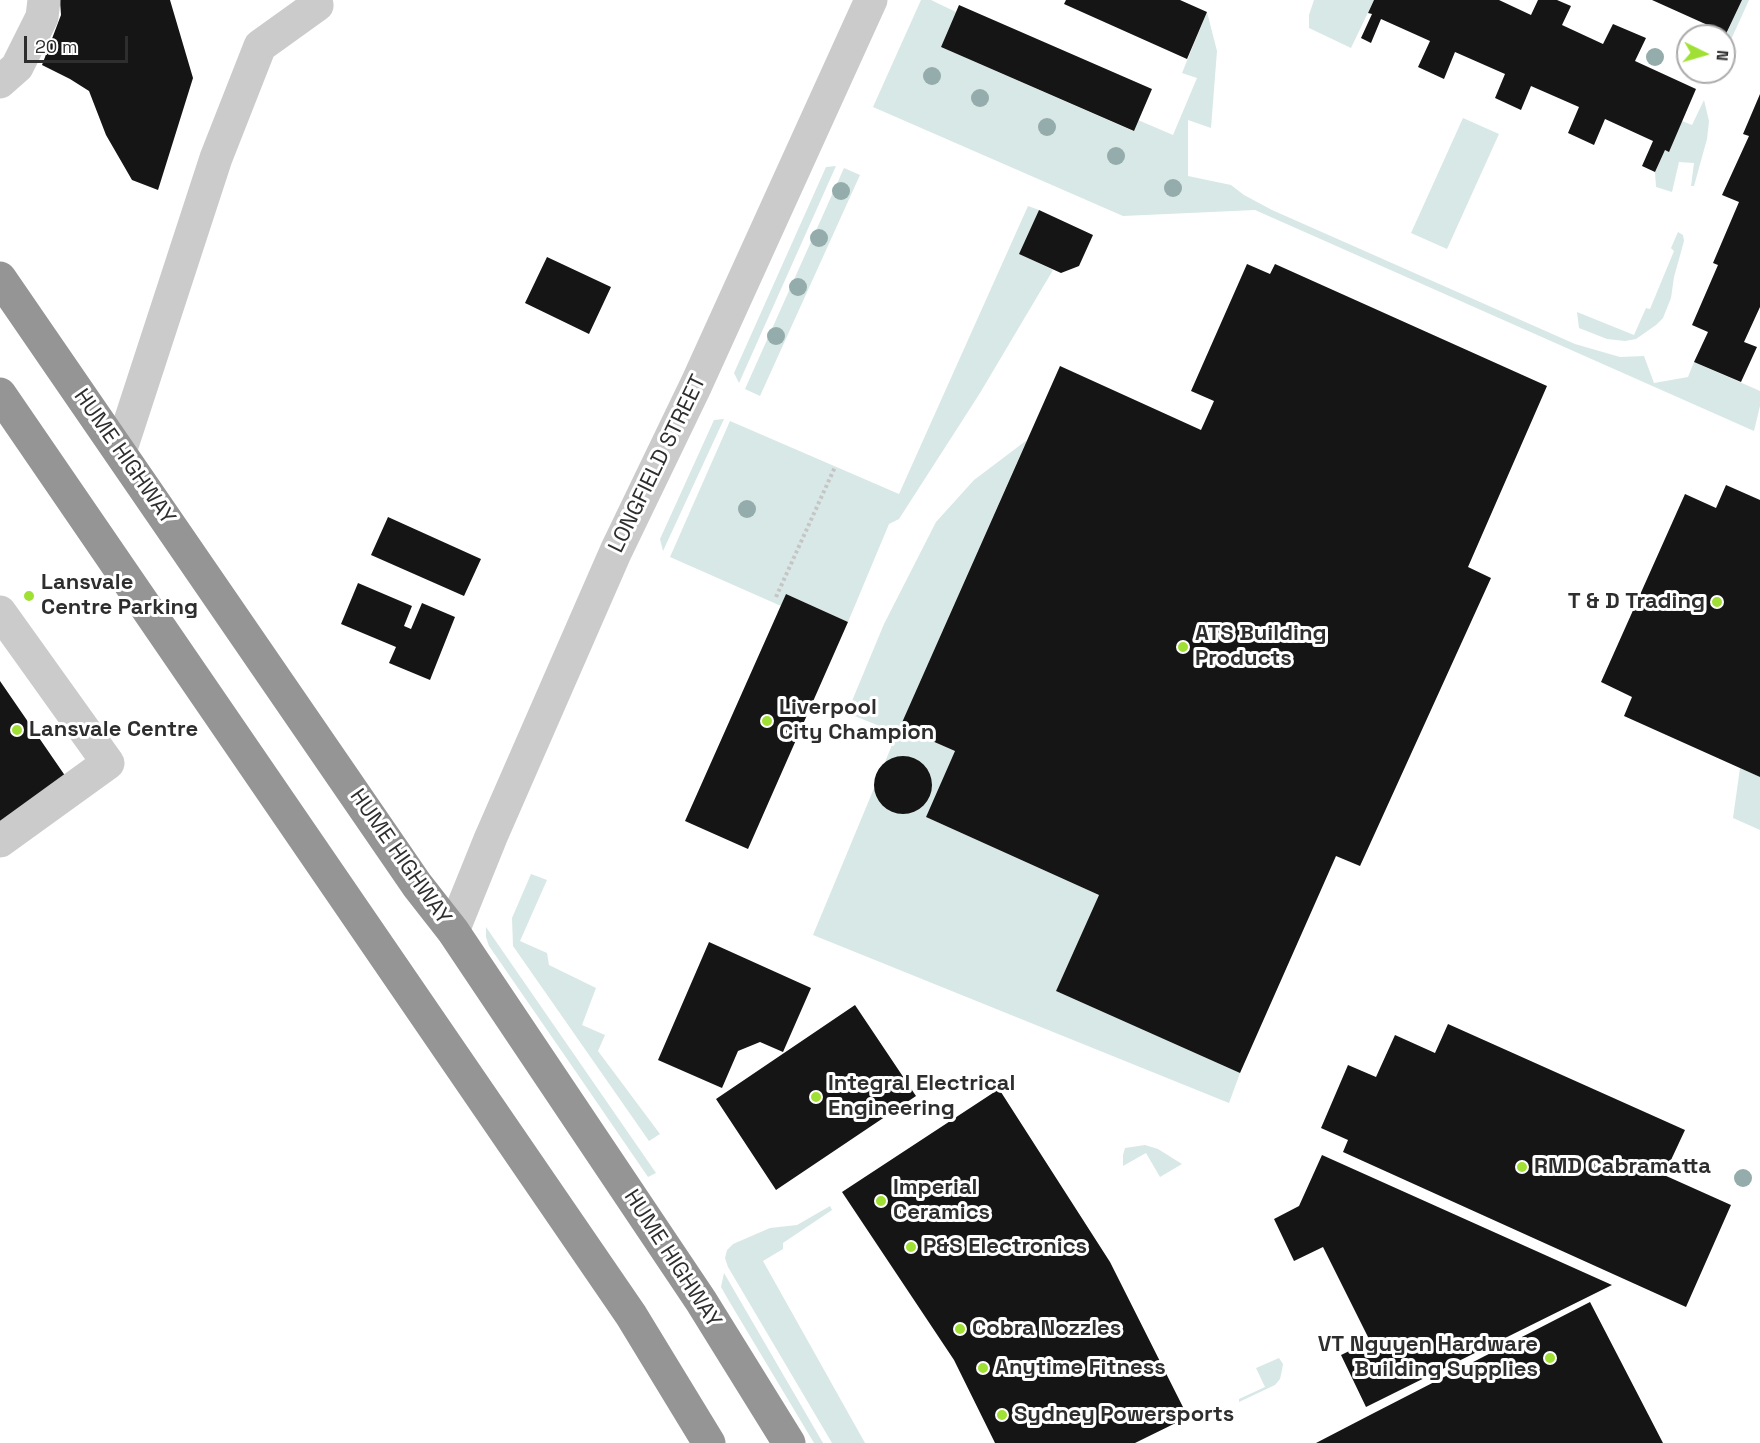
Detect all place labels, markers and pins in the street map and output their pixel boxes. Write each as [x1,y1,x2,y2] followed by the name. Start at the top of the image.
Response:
[41,570,198,622] place label: Lansvale Centre Parking
[22,589,36,603] marker: Lansvale Centre Parking
[1568,589,1705,615] place label: T & D Trading
[1710,595,1724,609] marker: T & D Trading
[1195,621,1326,672] place label: ATS Building Products
[1176,640,1190,654] marker: ATS Building Products
[779,695,934,746] place label: Liverpool City Champion
[760,714,774,728] marker: Liverpool City Champion
[29,717,198,743] place label: Lansvale Centre
[10,723,24,737] marker: Lansvale Centre
[828,1071,1015,1122] place label: Integral Electrical Engineering
[809,1090,823,1104] marker: Integral Electrical Engineering
[1534,1154,1711,1180] place label: RMD Cabramatta
[1515,1160,1529,1174] marker: RMD Cabramatta
[893,1175,990,1226] place label: Imperial Ceramics
[874,1194,888,1208] marker: Imperial Ceramics
[923,1234,1087,1260] place label: P&S Electronics
[904,1240,918,1254] marker: P&S Electronics
[972,1316,1121,1342] place label: Cobra Nozzles
[953,1322,967,1336] marker: Cobra Nozzles
[1318,1332,1538,1384] place label: VT Nguyen Hardware Building Supplies
[1543,1351,1557,1365] marker: VT Nguyen Hardware Building Supplies
[995,1355,1166,1381] place label: Anytime Fitness
[976,1361,990,1375] marker: Anytime Fitness
[1014,1402,1234,1428] place label: Sydney Powersports
[995,1408,1009,1422] marker: Sydney Powersports

